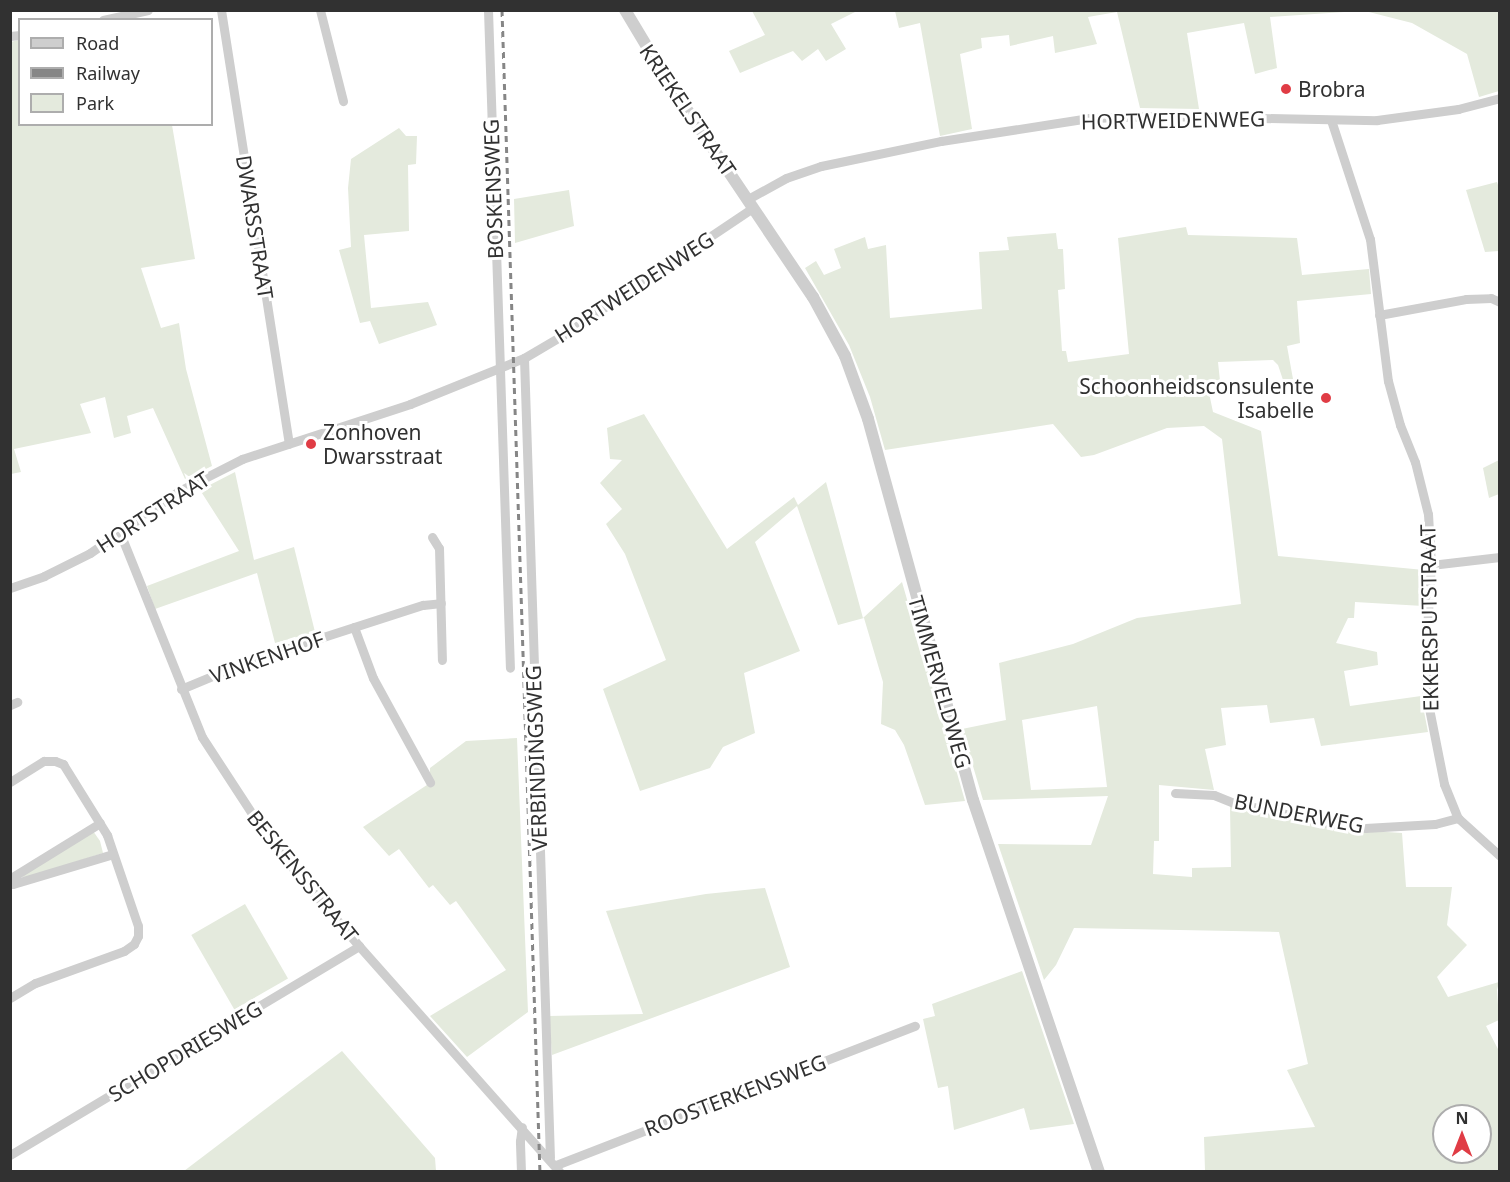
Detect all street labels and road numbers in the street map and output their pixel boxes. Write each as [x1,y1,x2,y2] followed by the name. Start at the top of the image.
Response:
[635,39,741,181] street label: KRIEKELSTRAAT
[1081,106,1265,134] street label: HORTWEIDENWEG
[478,118,508,260] street label: BOSKENSWEG
[231,153,279,301] street label: DWARSSTRAAT
[550,226,718,348] street label: HORTWEIDENWEG
[92,466,214,558] street label: HORTSTRAAT
[1415,524,1443,712] street label: EKKERSPUTSTRAAT
[903,593,977,771] street label: TIMMERVELDWEG
[207,626,327,688] street label: VINKENHOF
[520,665,552,851] street label: VERBINDINGSWEG
[1232,788,1366,838] street label: BUNDERWEG
[242,805,364,947] street label: BESKENSSTRAAT
[104,995,266,1107] street label: SCHOPDRIESWEG
[641,1049,829,1141] street label: ROOSTERKENSWEG

